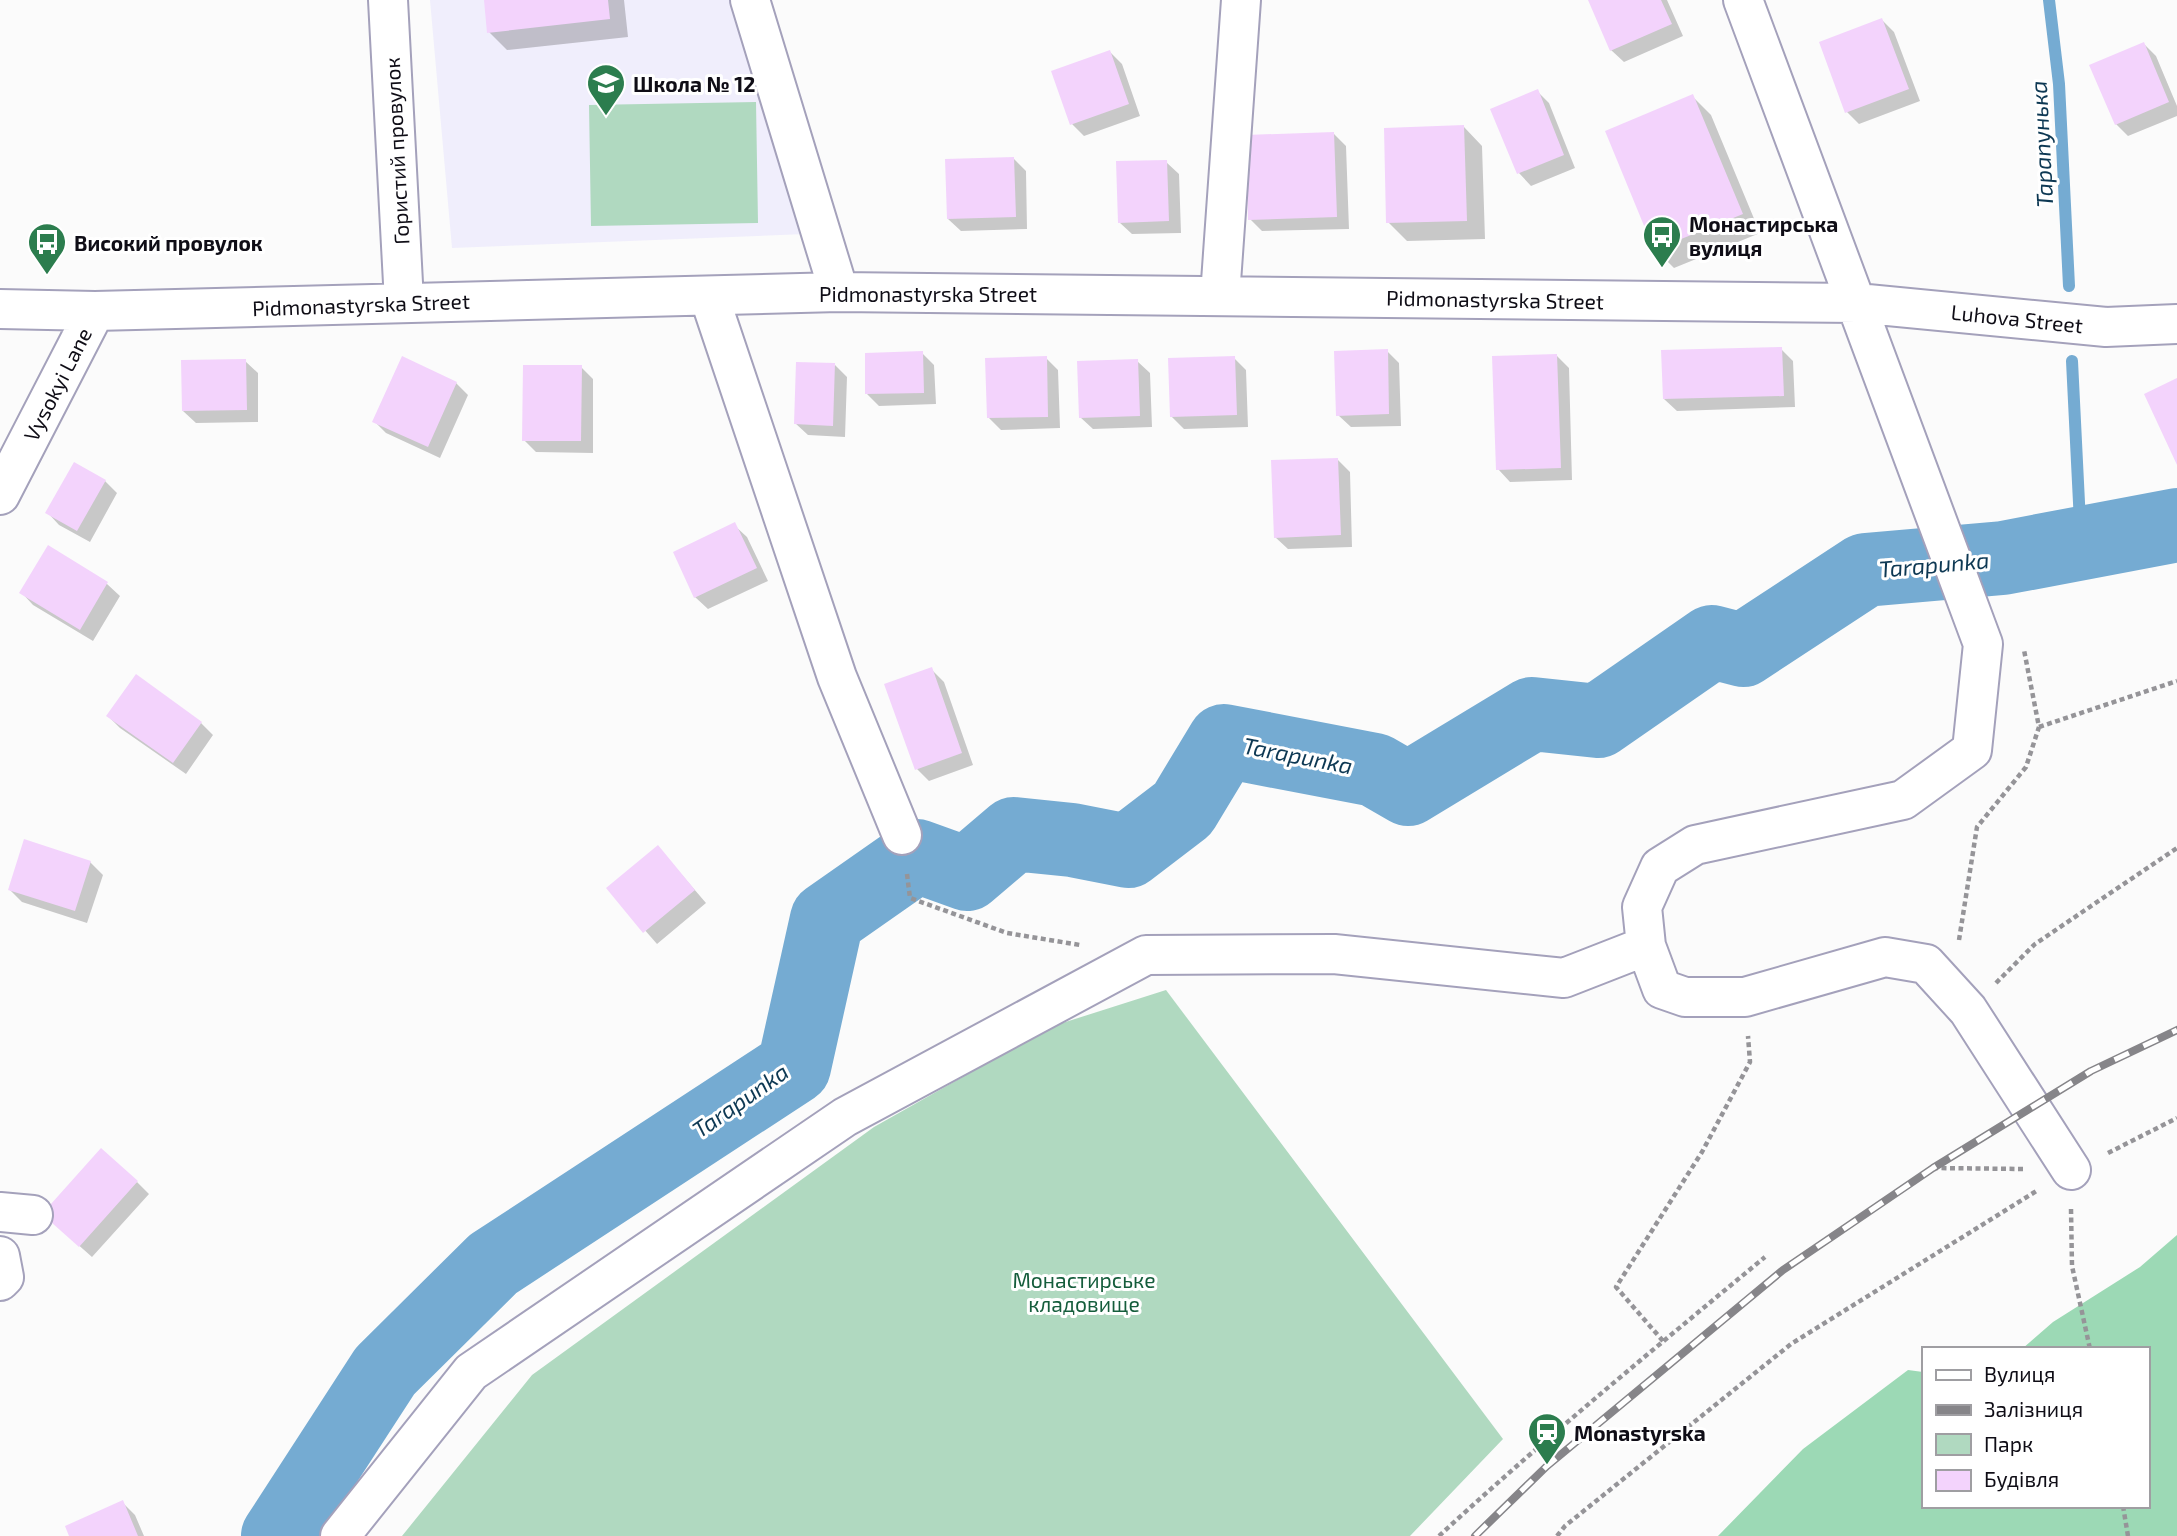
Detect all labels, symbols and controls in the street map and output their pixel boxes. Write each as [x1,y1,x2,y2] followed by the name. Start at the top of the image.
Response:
[379,57,414,245] street label: Гористий провулок
[585,62,627,117] school or university icon: Школа № 12
[633,71,756,96] place label: Школа № 12
[2024,80,2058,208] water label: Тарапунька
[1689,211,1838,260] place label: Монастирська вулиця
[1641,214,1683,269] bus stop icon: Монастирська вулиця
[26,221,68,276] bus stop icon: Високий провулок
[74,230,263,255] place label: Високий провулок
[819,281,1037,306] street label: Pidmonastyrska Street
[1386,285,1604,313] street label: Pidmonastyrska Street
[252,288,470,320] street label: Pidmonastyrska Street
[1950,299,2084,337] street label: Luhova Street
[18,323,96,445] street label: Vysokyi Lane
[1878,545,1990,583] water label: Tarapunka
[1241,731,1355,779] water label: Tarapunka
[687,1057,793,1143] water label: Tarapunka
[1012,1267,1156,1316] park label: Монастирське кладовище
[1922,1347,2149,1508] legend
[1984,1361,2055,1387] text: Вулиця
[1984,1396,2083,1421] text: Залізниця
[1526,1411,1568,1466] station icon: Monastyrska
[1574,1420,1706,1446] place label: Monastyrska
[1984,1431,2033,1456] text: Парк
[1984,1466,2059,1492] text: Будівля

